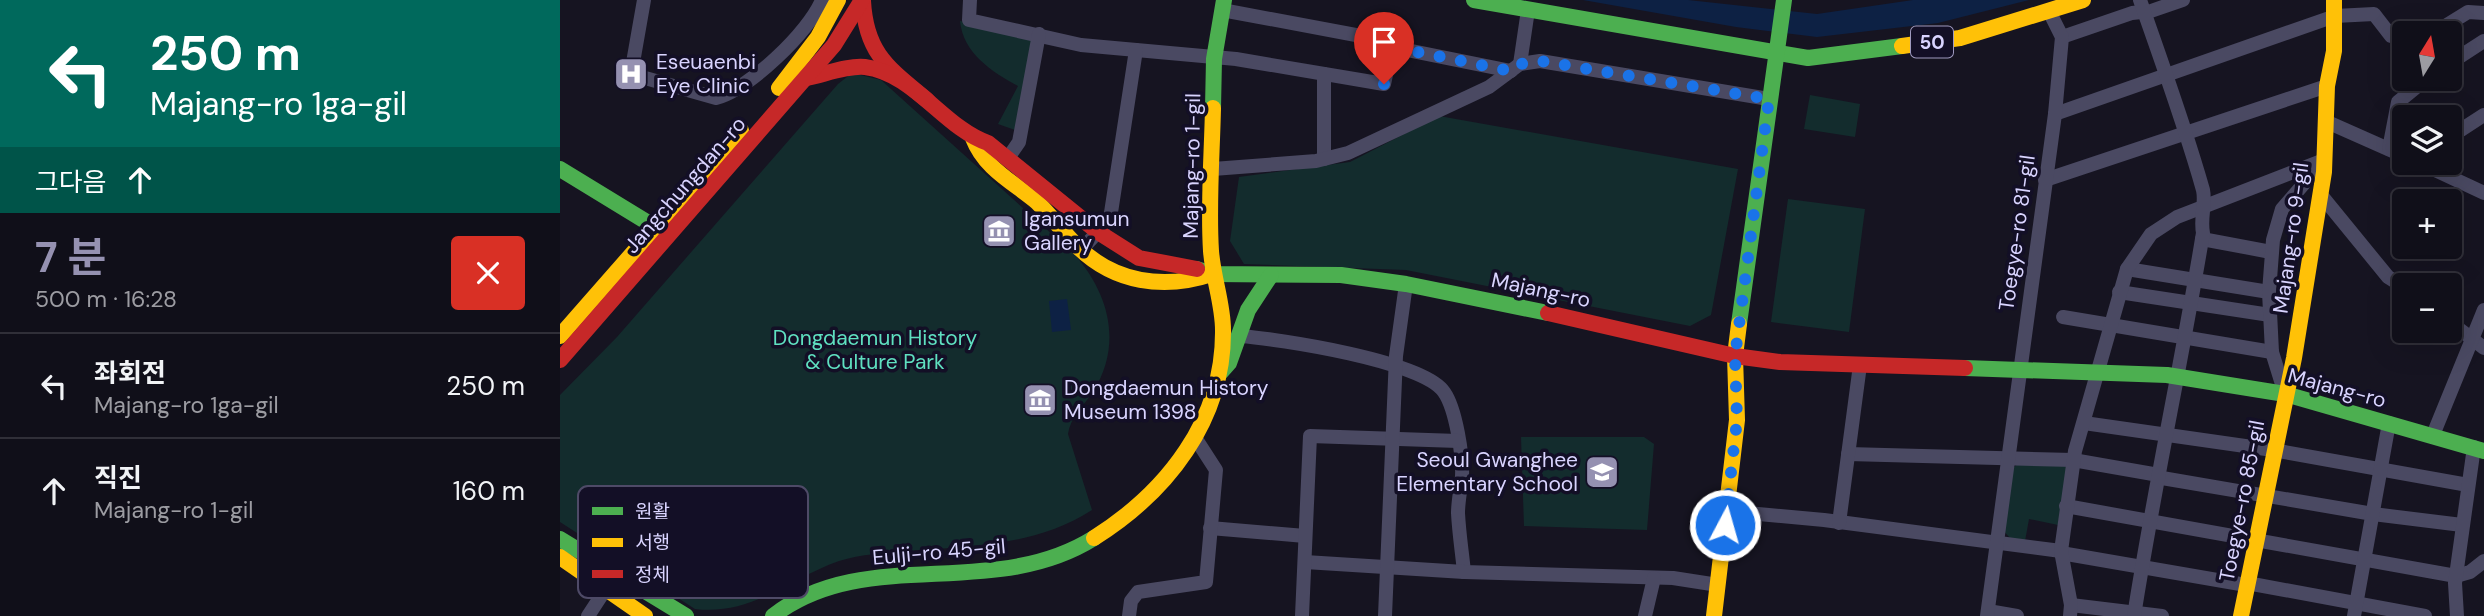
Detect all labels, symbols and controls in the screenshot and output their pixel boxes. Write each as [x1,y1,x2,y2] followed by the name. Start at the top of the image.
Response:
[1354,12.0,1414,84] pin
[150,21,301,85] text: 250 m
[2392,21,2462,91] north arrow
[2392,21,2462,343] map controls
[1365,23,1403,61] icon: arrive
[1911,26,1953,58] road number: 50
[35,28,126,119] icon: left
[656,48,756,100] place label: Eseuaenbi Eye Clinic
[612,55,650,93] hospital icon: Eseuaenbi Eye Clinic
[150,83,407,125] text: Majang-ro 1ga-gil
[1177,93,1207,239] street label: Majang-ro 1-gil
[2392,105,2462,175] button: layers
[618,111,752,259] street label: Jangchungdan-ro
[1992,153,2042,313] street label: Toegye-ro 81-gil
[121,161,159,199] icon: ahead
[2267,161,2315,315] street label: Majang-ro 9-gil
[35,165,107,199] text: 그다음
[2392,189,2462,259] button: +
[1024,205,1129,257] place label: Igansumun Gallery
[980,212,1018,250] museum icon: Igansumun Gallery
[35,230,106,285] text: 7 분
[451,236,525,310] button: close
[1489,266,1593,314] street label: Majang-ro
[2392,273,2462,343] button: −
[35,284,177,314] text: 500 m · 16:28
[773,324,978,376] park label: Dongdaemun History & Culture Park
[94,356,166,390] text: 좌회전
[2285,361,2389,415] street label: Majang-ro
[35,367,73,405] icon: left
[446,369,525,403] text: 250 m
[1064,374,1269,426] place label: Dongdaemun History Museum 1398
[1021,381,1059,419] museum icon: Dongdaemun History Museum 1398
[94,390,279,420] text: Majang-ro 1ga-gil
[2213,418,2271,584] street label: Toegye-ro 85-gil
[1396,446,1578,498] place label: Seoul Gwanghee Elementary School
[1583,453,1621,491] school or university icon: Seoul Gwanghee Elementary School
[94,461,142,495] text: 직진
[35,472,73,510] icon: ahead
[453,474,525,508] text: 160 m
[578,486,808,598] legend
[1688,488,1762,562] position arrow
[94,495,253,525] text: Majang-ro 1-gil
[635,499,670,524] text: 원활
[635,530,670,555] text: 서행
[871,532,1007,572] street label: Eulji-ro 45-gil
[635,562,670,587] text: 정체

